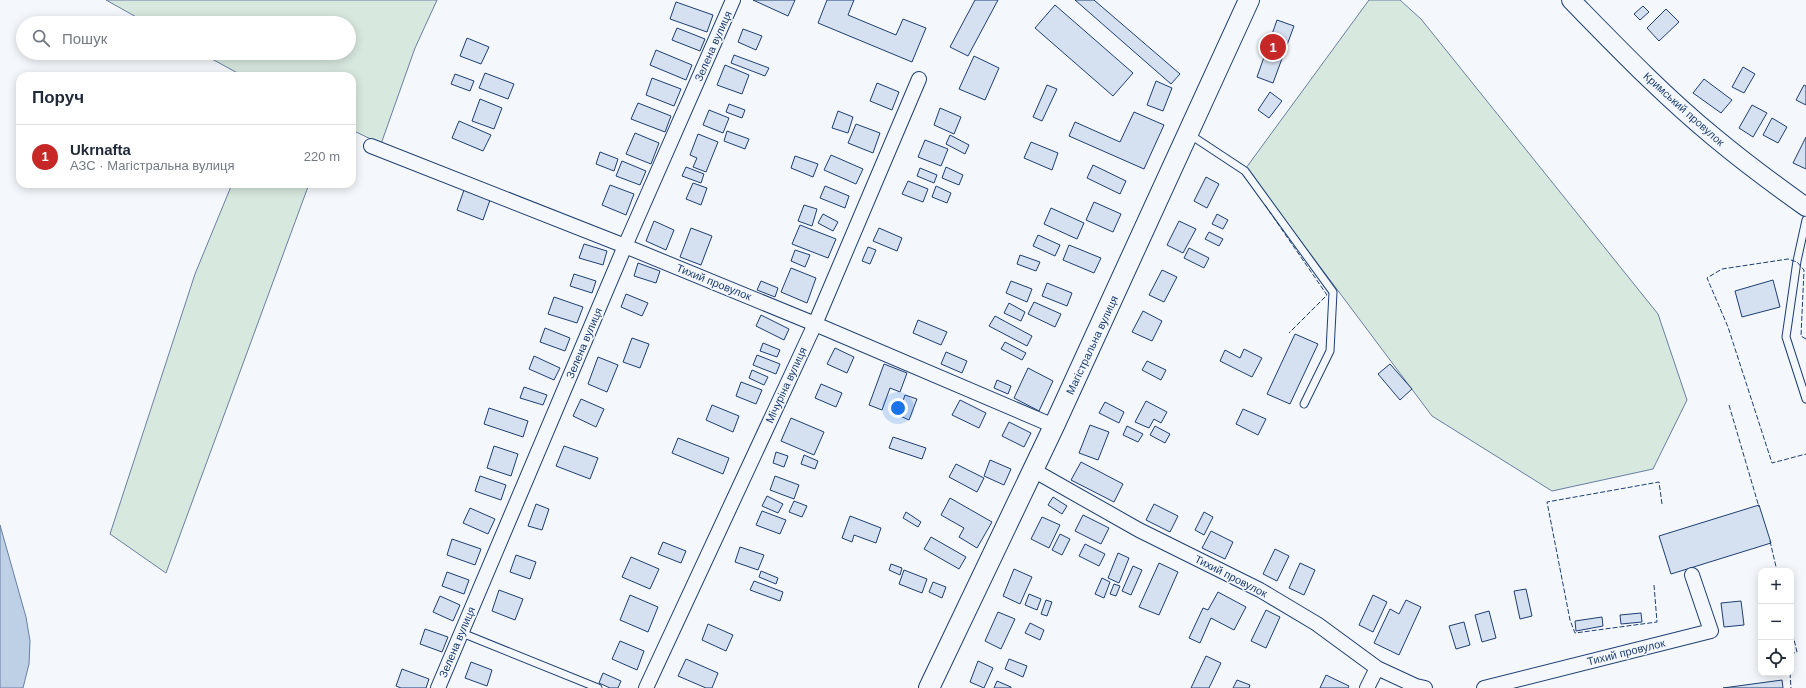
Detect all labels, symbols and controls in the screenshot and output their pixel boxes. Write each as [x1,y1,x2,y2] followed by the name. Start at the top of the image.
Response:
[692,9,734,83] street label: Зелена вулиця
[16,16,356,60] search box
[30,27,52,49] icon: search
[62,30,107,47] text: Пошук
[1260,32,1286,62] pin: 1
[1641,70,1727,148] street label: Кримський провулок
[32,88,84,107] text: Поруч
[70,141,131,158] text: Ukrnafta
[41,149,49,164] text: 1
[304,149,340,164] text: 220 m
[70,158,234,173] text: АЗС · Магістральна вулиця
[675,261,753,303] street label: Тихий провулок
[1064,294,1120,396] street label: Магістральна вулиця
[564,306,604,380] street label: Зелена вулиця
[763,345,809,425] street label: Мічуріна вулиця
[888,398,908,418] your location
[1193,553,1269,600] street label: Тихий провулок
[1758,568,1794,676] map controls
[1758,568,1794,604] button: +
[1758,604,1794,640] button: −
[437,605,477,679] street label: Зелена вулиця
[1586,636,1666,667] street label: Тихий провулок
[1758,640,1794,676] button: locate

